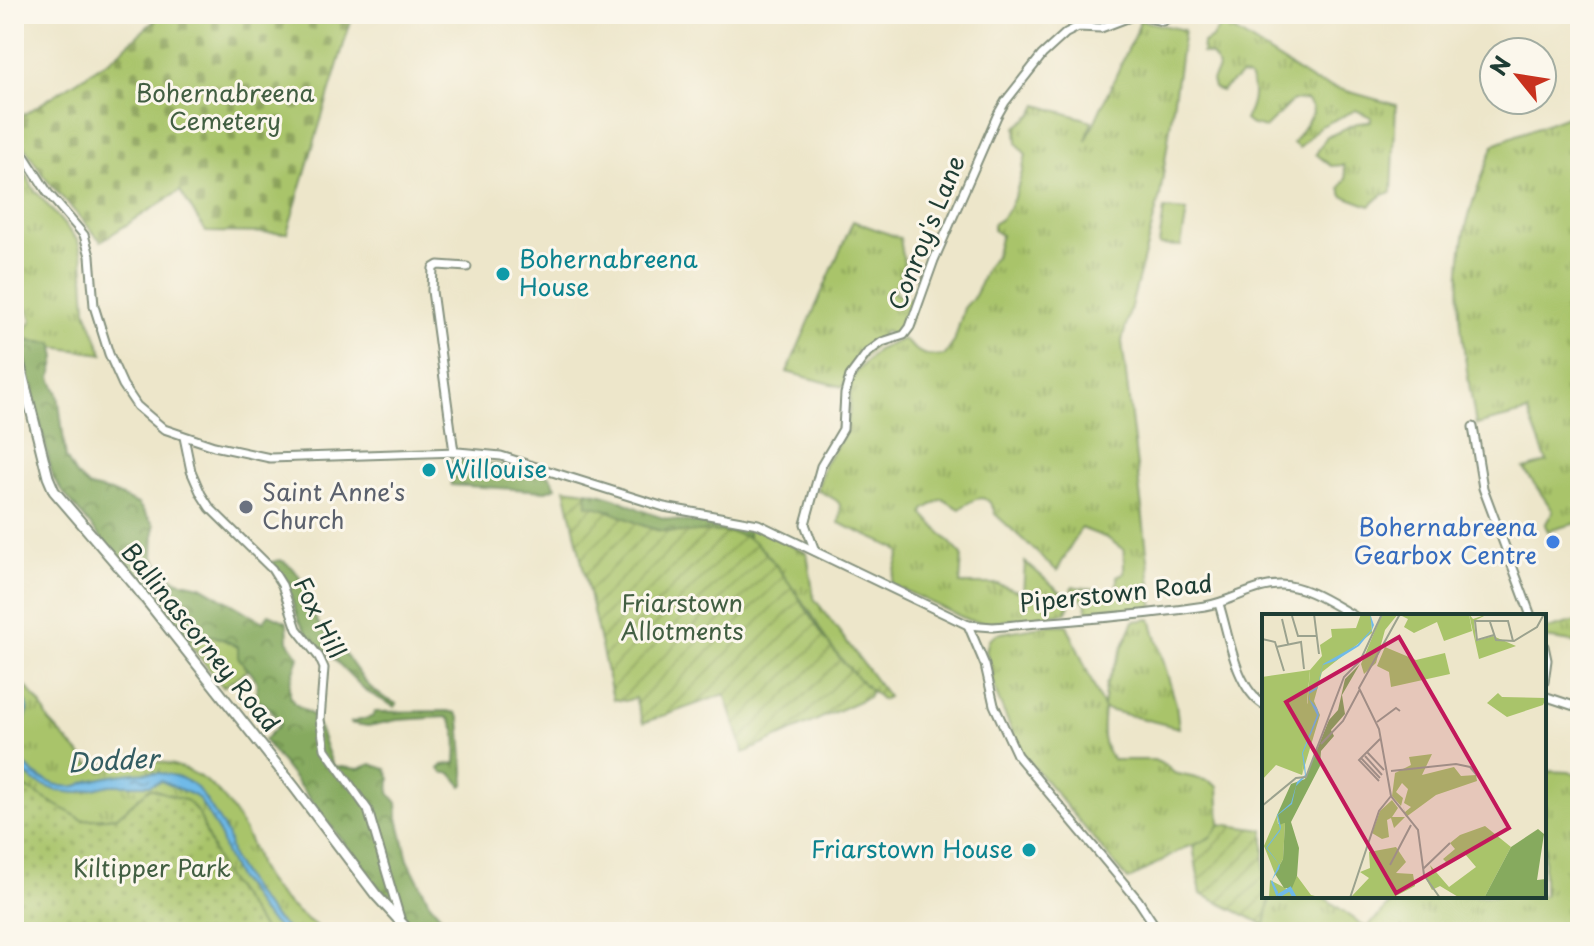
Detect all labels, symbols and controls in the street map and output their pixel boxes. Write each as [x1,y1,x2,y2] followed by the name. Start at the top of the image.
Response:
[1478,36,1558,116] north arrow
[1481,49,1518,81] text: N
[136,74,314,138] park label: Bohernabreena Cemetery
[878,149,973,315] street label: Conroy's Lane
[519,240,698,304] place label: Bohernabreena House
[494,265,512,283] marker: Bohernabreena House
[445,450,547,486] place label: Willouise
[420,461,438,479] marker: Willouise
[262,473,405,537] place label: Saint Anne's Church
[237,498,255,516] marker: Saint Anne's Church
[1353,508,1537,572] place label: Bohernabreena Gearbox Centre
[1544,533,1562,551] marker: Bohernabreena Gearbox Centre
[114,534,289,739] street label: Ballinascorney Road
[1017,564,1214,620] street label: Piperstown Road
[286,570,356,664] street label: Fox Hill
[620,584,744,648] park label: Friarstown Allotments
[1262,614,1546,898] inset map
[67,737,162,781] water label: Dodder
[811,830,1013,866] place label: Friarstown House
[1020,841,1038,859] marker: Friarstown House
[73,849,231,885] park label: Kiltipper Park

